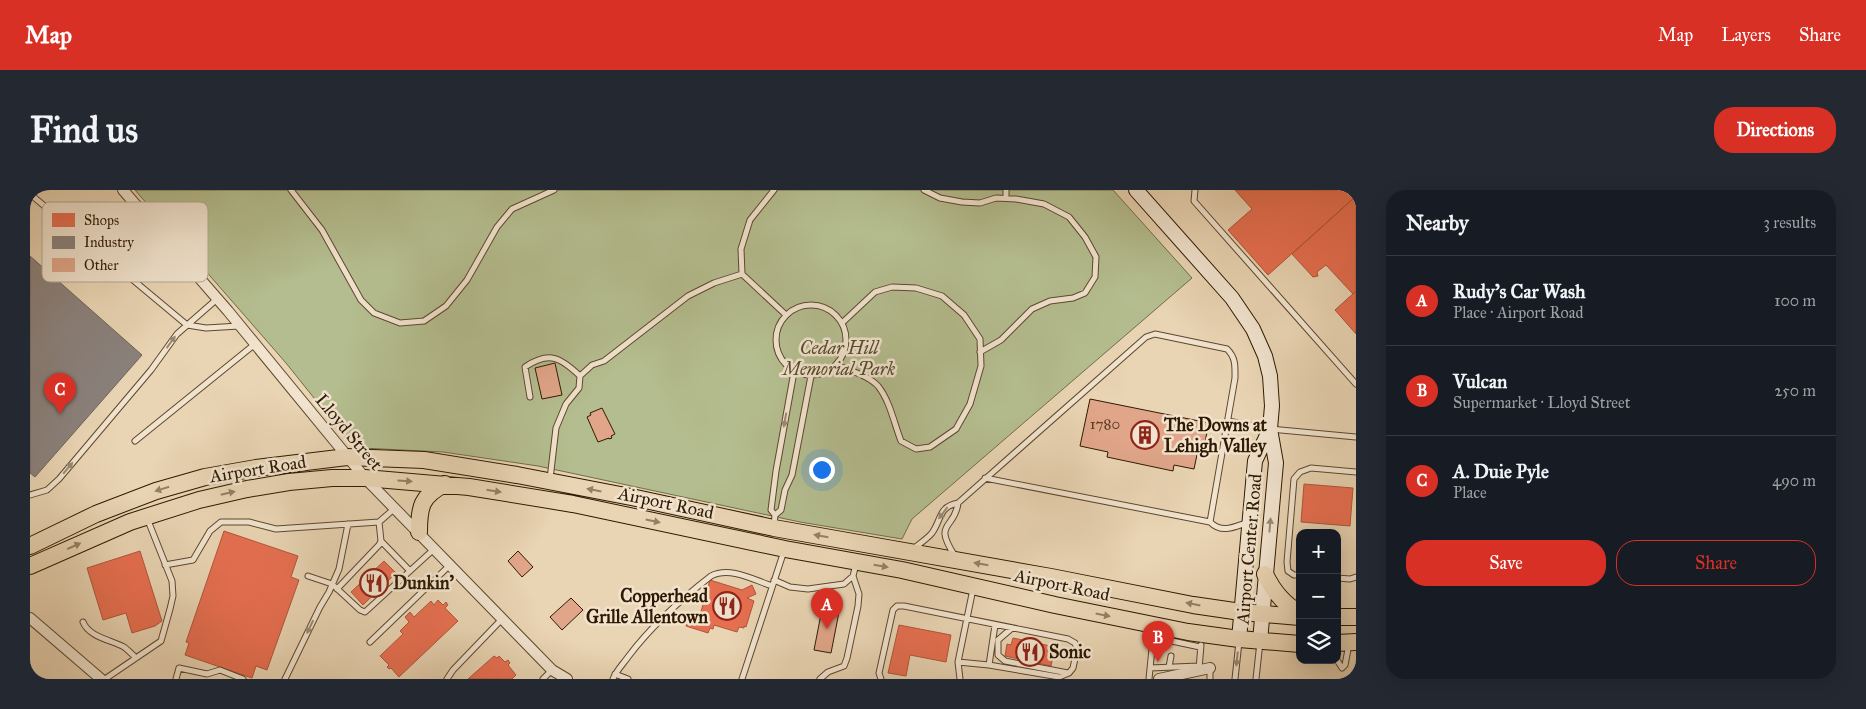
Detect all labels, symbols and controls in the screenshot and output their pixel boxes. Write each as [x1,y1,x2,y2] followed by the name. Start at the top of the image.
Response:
[25,20,72,50] text: Map
[1658,24,1693,46] text: Map
[1721,24,1771,46] text: Layers
[1799,24,1841,46] text: Share
[1714,107,1836,153] button: Directions
[30,109,138,152] text: Find us
[42,202,208,282] legend
[1406,210,1469,236] text: Nearby
[84,212,119,229] text: Shops
[1763,213,1816,232] text: 3 results
[84,234,134,251] text: Industry
[84,257,119,274] text: Other
[1453,280,1585,303] text: Rudy's Car Wash
[1417,291,1427,310] text: A
[1774,291,1816,310] text: 100 m
[1453,303,1584,322] text: Place · Airport Road
[166,335,176,349] one-way arrow
[781,337,895,380] park label: Cedar Hill Memorial Park
[1453,370,1507,393] text: Vulcan
[44,373,76,414] pin: C
[1417,381,1427,400] text: B
[1775,381,1816,400] text: 250 m
[311,389,388,475] street label: Lloyd Street
[1453,393,1630,412] text: Supermarket · Lloyd Street
[781,412,789,428] one-way arrow
[1163,414,1268,458] place label: The Downs at Lehigh Valley
[1090,415,1120,433] house number: 1780
[1130,420,1160,450] building icon: The Downs at Lehigh Valley
[207,451,308,488] street label: Airport Road
[809,457,835,483] your location
[1453,460,1549,483] text: A. Duie Pyle
[63,462,74,475] one-way arrow
[1417,471,1427,490] text: C
[1772,471,1816,490] text: 490 m
[1231,473,1267,626] street label: Airport Center Road
[398,478,414,486] one-way arrow
[615,482,716,524] street label: Airport Road
[1453,483,1487,502] text: Place
[154,486,169,494] one-way arrow
[586,486,601,494] one-way arrow
[486,487,502,495] one-way arrow
[220,489,235,497] one-way arrow
[938,506,948,520] one-way arrow
[646,517,661,525] one-way arrow
[1266,517,1274,533] one-way arrow
[1296,529,1341,664] map controls
[1296,529,1341,574] button: +
[813,532,829,540] one-way arrow
[1406,540,1606,586] button: Save
[1616,540,1816,586] button: Share
[67,541,81,549] one-way arrow
[973,560,989,568] one-way arrow
[874,562,890,570] one-way arrow
[1011,564,1112,606] street label: Airport Road
[359,568,389,598] restaurant icon: Dunkin'
[393,572,455,594] place label: Dunkin'
[1296,574,1341,619] button: −
[586,585,709,628] place label: Copperhead Grille Allentown
[811,588,843,629] pin: A
[712,591,742,621] restaurant icon: Copperhead Grille Allentown
[1184,600,1200,608] one-way arrow
[1095,611,1111,619] one-way arrow
[1296,619,1341,664] button: layers
[306,620,314,634] one-way arrow
[1142,621,1174,662] pin: B
[1015,637,1045,667] restaurant icon: Sonic
[1049,641,1091,663] place label: Sonic
[1233,651,1241,667] one-way arrow

